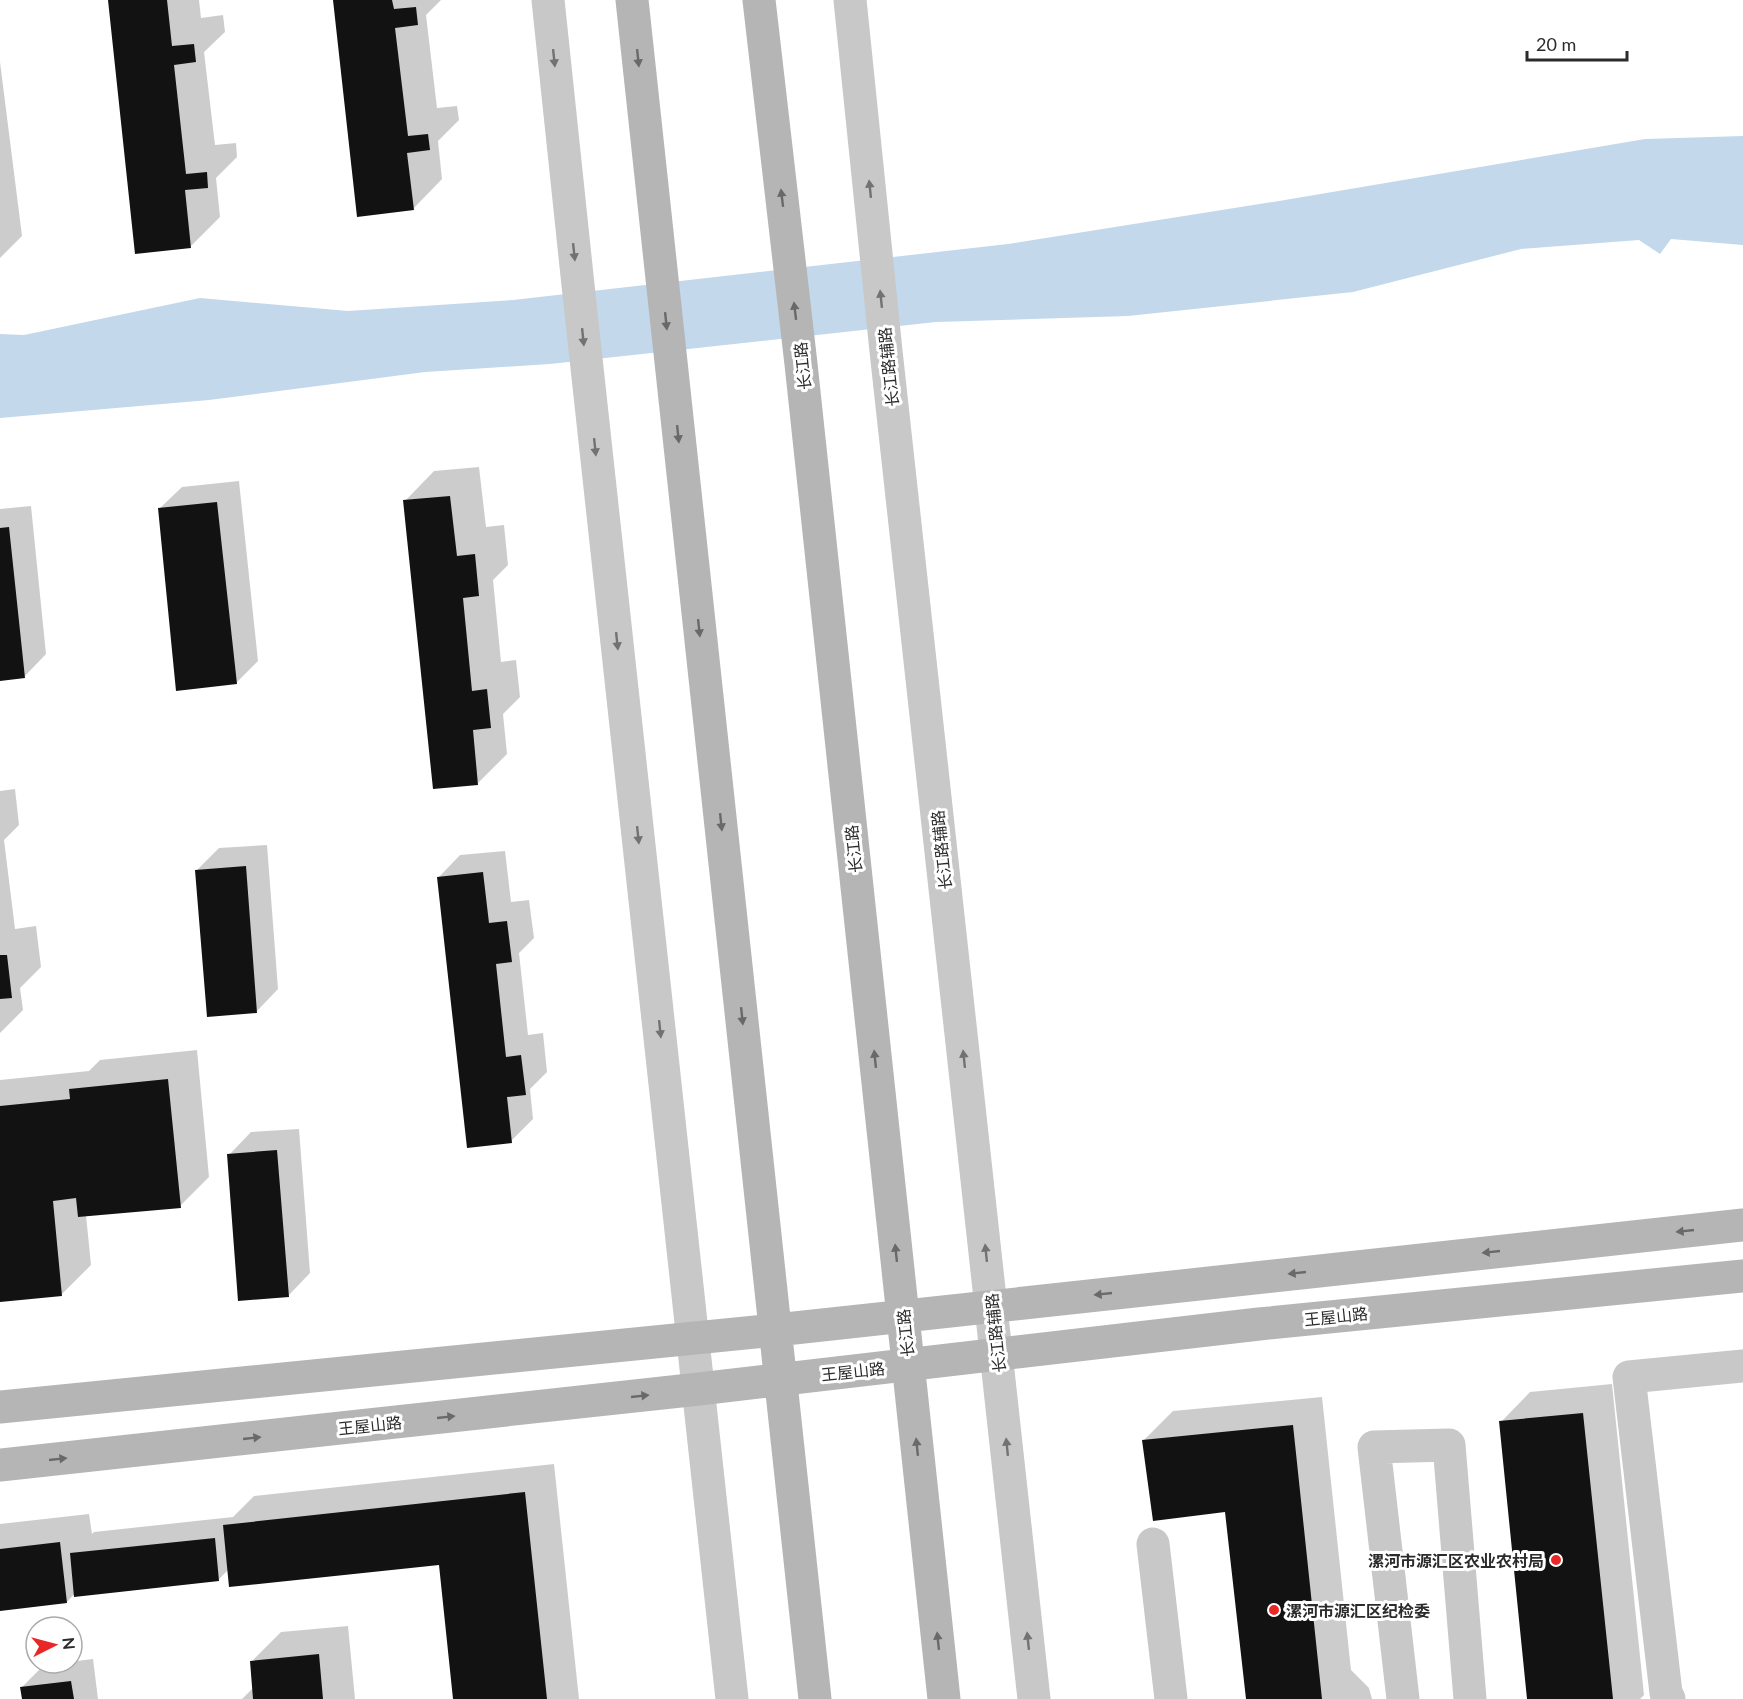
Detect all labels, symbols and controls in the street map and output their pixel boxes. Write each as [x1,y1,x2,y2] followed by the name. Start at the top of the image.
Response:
[1527,24,1628,62] scale bar
[1536,33,1576,55] text: 20 m
[549,49,559,68] one-way arrow
[634,49,643,68] one-way arrow
[865,179,875,198] one-way arrow
[777,189,787,208] one-way arrow
[569,243,579,262] one-way arrow
[876,289,886,308] one-way arrow
[790,301,800,320] one-way arrow
[661,312,671,331] one-way arrow
[874,326,902,408] street label: 长江路辅路
[578,328,588,347] one-way arrow
[790,341,814,391] street label: 长江路
[673,425,683,444] one-way arrow
[591,438,600,457] one-way arrow
[694,619,704,638] one-way arrow
[612,632,622,651] one-way arrow
[927,809,955,891] street label: 长江路辅路
[716,813,725,832] one-way arrow
[841,824,865,874] street label: 长江路
[633,825,643,844] one-way arrow
[737,1006,747,1025] one-way arrow
[655,1019,665,1038] one-way arrow
[871,1050,880,1069] one-way arrow
[960,1050,969,1069] one-way arrow
[1675,1226,1694,1236] one-way arrow
[891,1244,901,1263] one-way arrow
[981,1244,991,1263] one-way arrow
[1481,1247,1500,1257] one-way arrow
[1288,1269,1307,1278] one-way arrow
[1094,1290,1113,1299] one-way arrow
[981,1292,1009,1374] street label: 长江路辅路
[1303,1303,1369,1329] street label: 王屋山路
[893,1308,917,1358] street label: 长江路
[820,1358,886,1384] street label: 王屋山路
[630,1391,649,1401] one-way arrow
[337,1412,403,1438] street label: 王屋山路
[436,1412,455,1422] one-way arrow
[243,1433,262,1442] one-way arrow
[912,1437,922,1456] one-way arrow
[1002,1437,1012,1456] one-way arrow
[49,1454,68,1463] one-way arrow
[1368,1551,1544,1570] place label: 漯河市源汇区农业农村局
[1549,1553,1563,1567] marker: 漯河市源汇区农业农村局
[1286,1601,1430,1620] place label: 漯河市源汇区纪检委
[1267,1603,1281,1617] marker: 漯河市源汇区纪检委
[24,1615,84,1675] north arrow
[933,1631,943,1650] one-way arrow
[1023,1631,1033,1650] one-way arrow
[59,1636,80,1651] text: N

